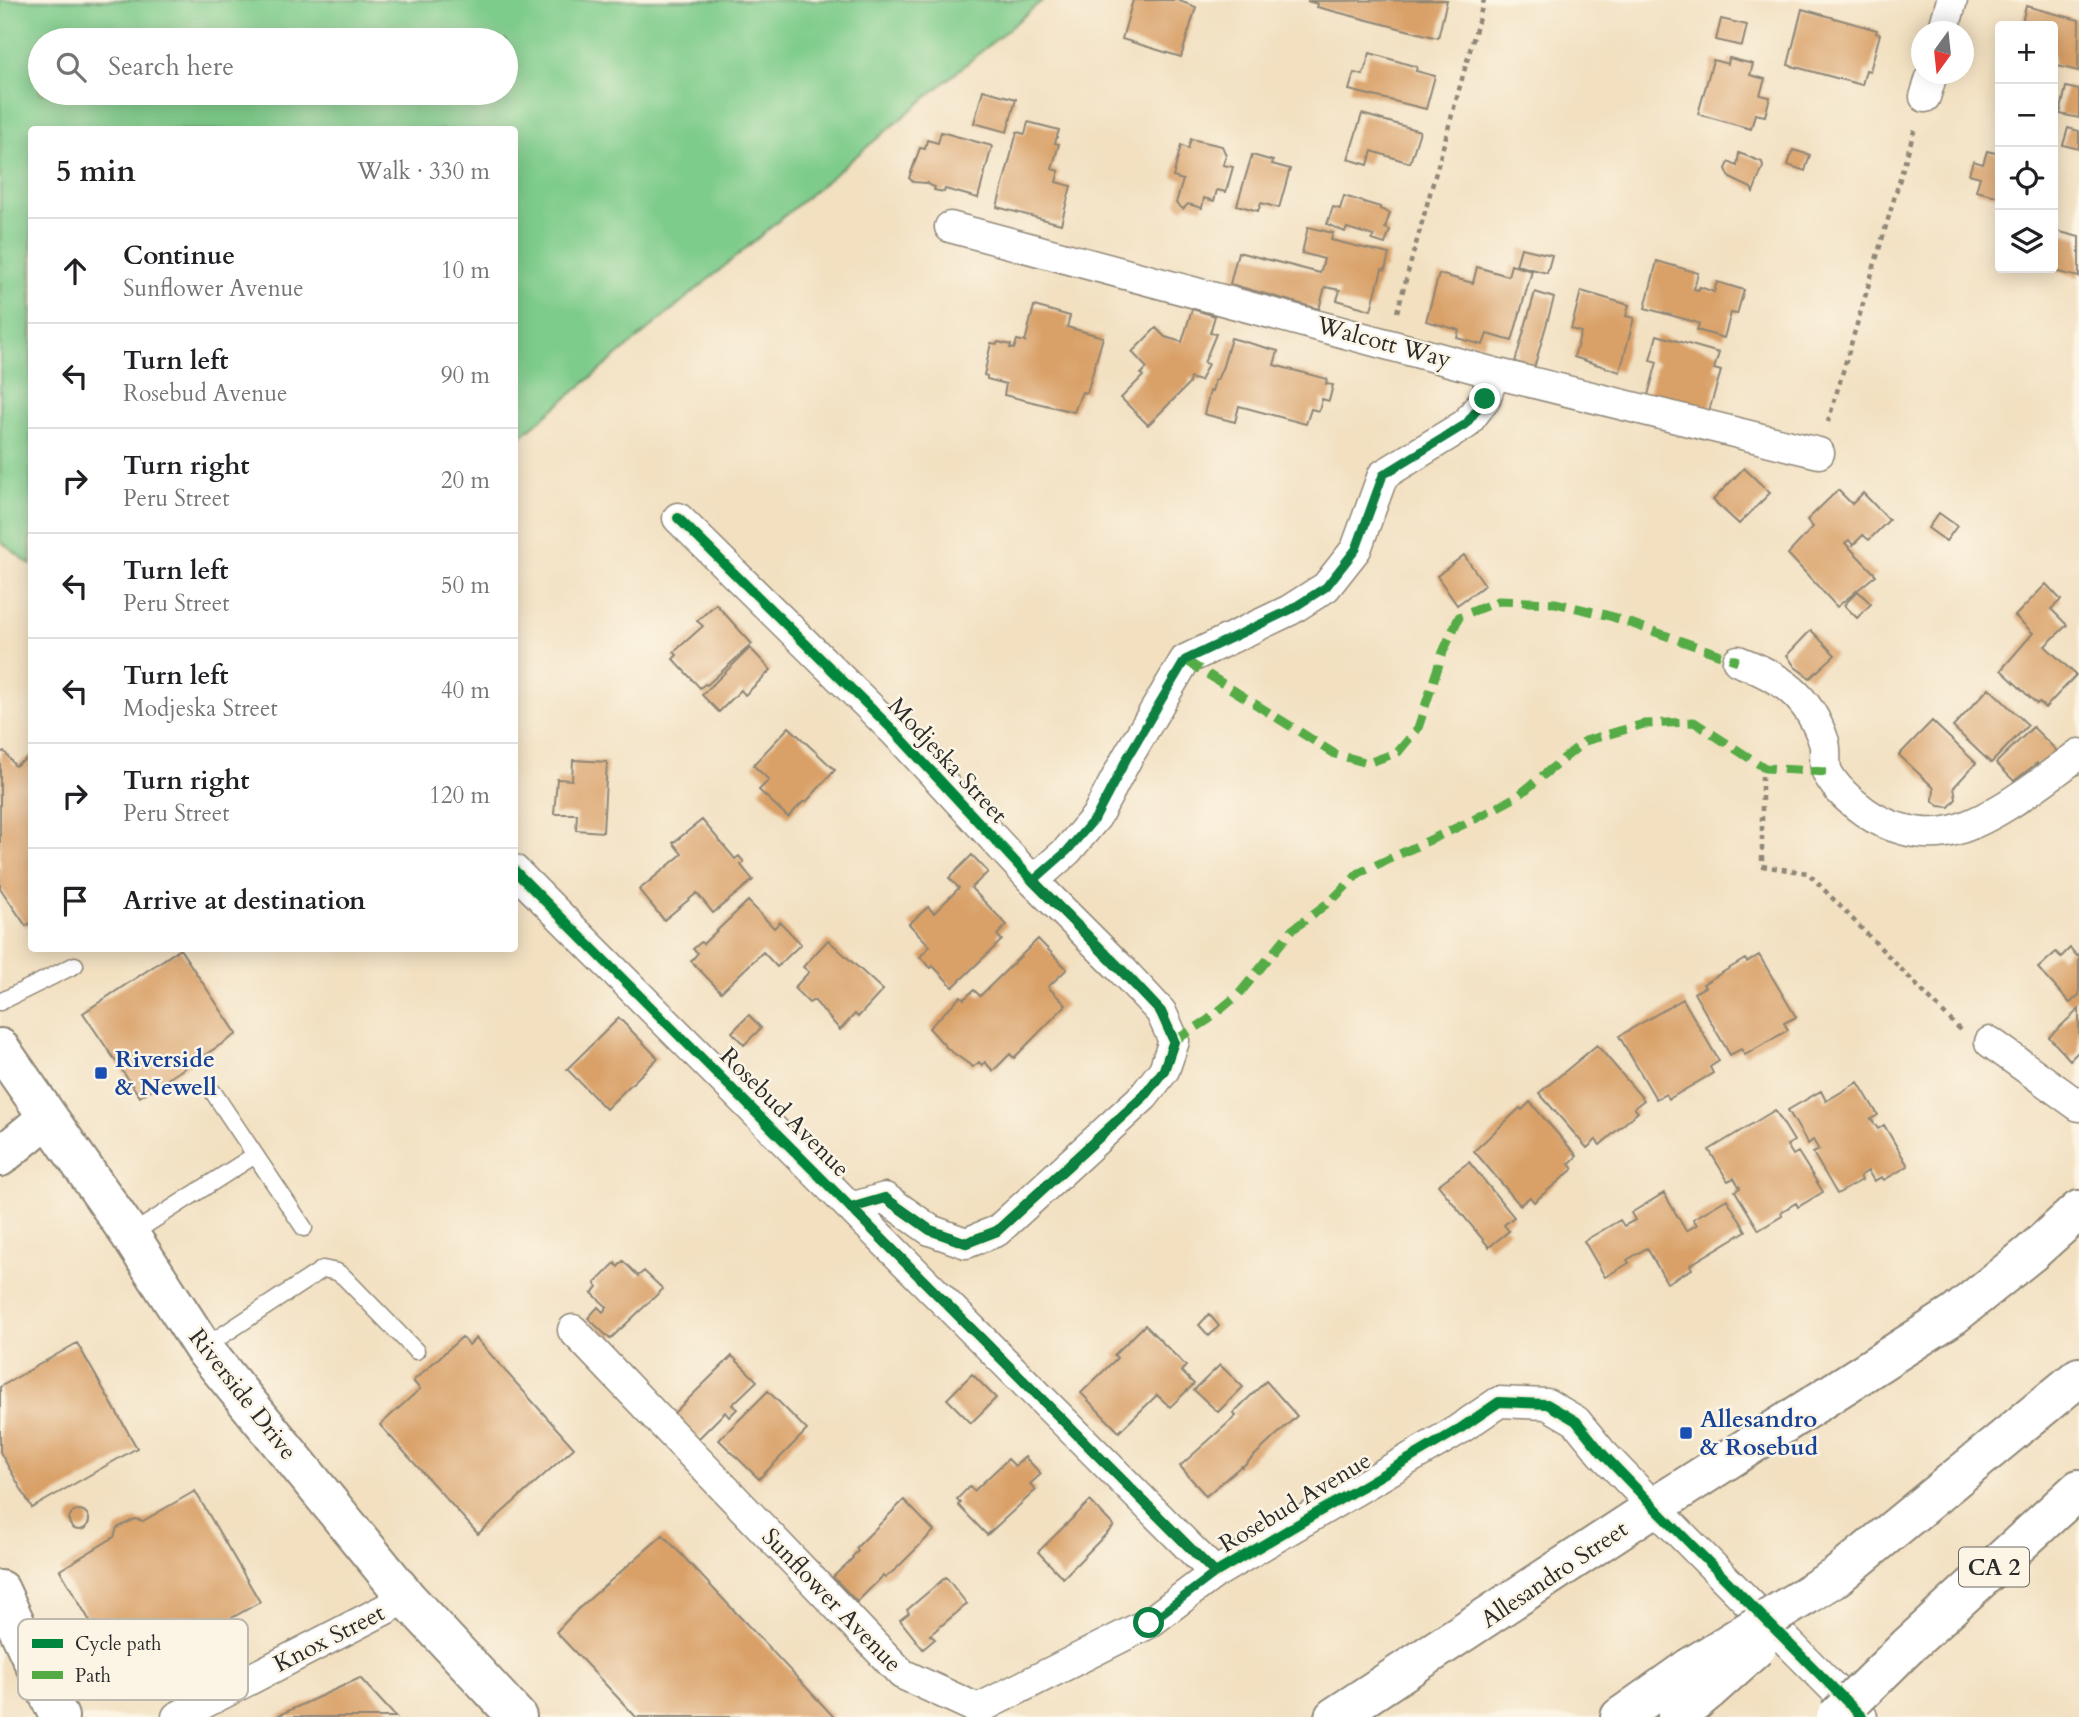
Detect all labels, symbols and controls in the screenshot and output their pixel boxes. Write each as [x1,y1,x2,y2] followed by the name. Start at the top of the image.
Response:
[1911,21,1974,84] north arrow
[1995,21,2058,273] map controls
[1995,21,2058,84] button: +
[28,28,518,105] search box
[52,48,90,86] icon: search
[108,49,234,84] text: Search here
[1995,84,2058,147] button: −
[1995,147,2058,210] button: locate
[56,151,136,192] text: 5 min
[357,156,490,187] text: Walk · 330 m
[1995,210,2058,273] button: layers
[123,238,235,273] text: Continue
[56,252,94,290] icon: ahead
[441,255,490,286] text: 10 m
[123,273,304,304] text: Sunflower Avenue
[1312,308,1455,376] street label: Walcott Way
[123,343,228,378] text: Turn left
[56,357,94,395] icon: left
[441,360,490,391] text: 90 m
[123,378,287,409] text: Rosebud Avenue
[1469,383,1500,414] route end
[123,448,250,483] text: Turn right
[56,462,94,500] icon: right
[441,465,490,496] text: 20 m
[123,483,230,514] text: Peru Street
[123,553,228,588] text: Turn left
[56,567,94,605] icon: left
[441,570,490,601] text: 50 m
[123,588,230,619] text: Peru Street
[123,658,228,693] text: Turn left
[56,672,94,710] icon: left
[441,675,490,706] text: 40 m
[881,690,1015,831] street label: Modjeska Street
[123,693,278,724] text: Modjeska Street
[123,763,250,798] text: Turn right
[56,777,94,815] icon: right
[429,780,490,811] text: 120 m
[123,798,230,829] text: Peru Street
[56,882,94,920] icon: arrive
[123,883,366,918] text: Arrive at destination
[712,1040,857,1185] street label: Rosebud Avenue
[115,1043,217,1104] place label: Riverside & Newell
[93,1065,109,1081] marker: Riverside & Newell
[181,1322,304,1467] street label: Riverside Drive
[1700,1403,1819,1464] place label: Allesandro & Rosebud
[1678,1425,1694,1441] marker: Allesandro & Rosebud
[1213,1444,1377,1561] street label: Rosebud Avenue
[1474,1513,1635,1636] street label: Allesandro Street
[754,1521,909,1680] street label: Sunflower Avenue
[1959,1548,2029,1586] road number: CA 2
[268,1596,391,1681] street label: Knox Street
[1133,1607,1164,1638] route start
[18,1619,248,1700] legend
[75,1631,162,1657] text: Cycle path
[75,1663,111,1689] text: Path

